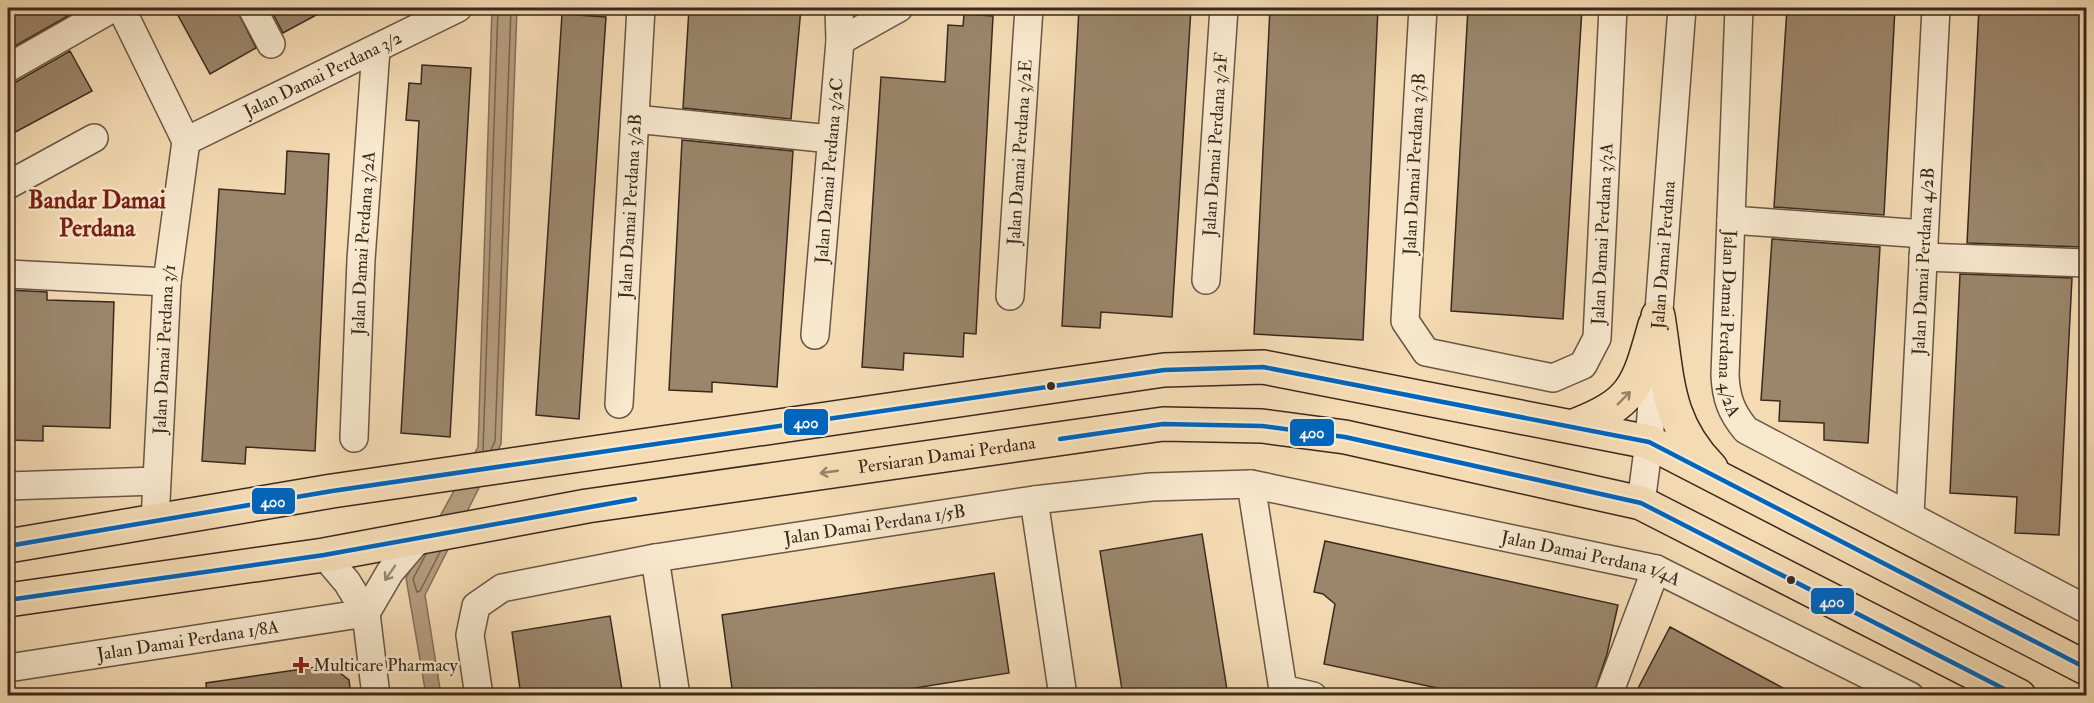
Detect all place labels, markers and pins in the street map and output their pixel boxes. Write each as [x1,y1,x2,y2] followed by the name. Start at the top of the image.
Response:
[1045,380,1057,392] unlabelled marker
[1785,574,1797,586] unlabelled marker
[313,654,459,677] place label: Multicare Pharmacy
[294,658,308,672] marker: Multicare Pharmacy

